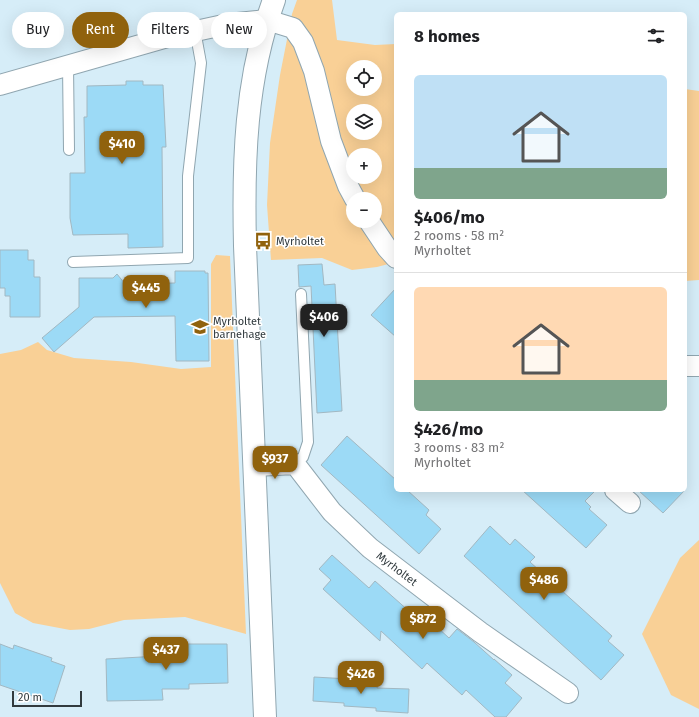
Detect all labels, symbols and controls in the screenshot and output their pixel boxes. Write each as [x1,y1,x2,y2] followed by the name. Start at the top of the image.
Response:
[12,12,64,48] chip: Buy
[72,12,129,48] chip: Rent
[137,12,203,48] chip: Filters
[211,12,267,48] chip: New
[645,25,667,47] icon: filters
[414,26,480,47] text: 8 homes
[346,60,382,228] map controls
[346,60,382,96] button: locate
[505,101,577,173] icon: home
[346,104,382,140] button: layers
[98,131,146,165] pin: $410
[108,136,136,151] text: $410
[346,148,382,184] button: +
[346,192,382,228] button: −
[414,207,485,228] text: $406/mo
[414,228,504,243] text: 2 rooms · 58 m²
[253,231,273,251] bus stop icon: Myrholtet
[276,235,324,248] place label: Myrholtet
[414,243,471,258] text: Myrholtet
[122,275,170,309] pin: $445
[132,280,160,295] text: $445
[300,304,348,338] pin: $406
[309,309,339,324] text: $406
[505,313,577,385] icon: home
[213,315,266,341] place label: Myrholtet barnehage
[190,317,210,337] school or university icon: Myrholtet barnehage
[414,419,483,440] text: $426/mo
[414,440,504,455] text: 3 rooms · 83 m²
[251,446,299,480] pin: $937
[262,451,288,466] text: $937
[414,455,471,470] text: Myrholtet
[374,549,420,588] street label: Myrholtet
[520,567,568,601] pin: $486
[529,572,559,587] text: $486
[399,606,447,640] pin: $872
[409,611,437,626] text: $872
[142,637,190,671] pin: $437
[152,642,180,657] text: $437
[337,661,385,695] pin: $426
[347,666,375,681] text: $426
[12,689,82,708] scale bar
[18,691,42,704] text: 20 m

